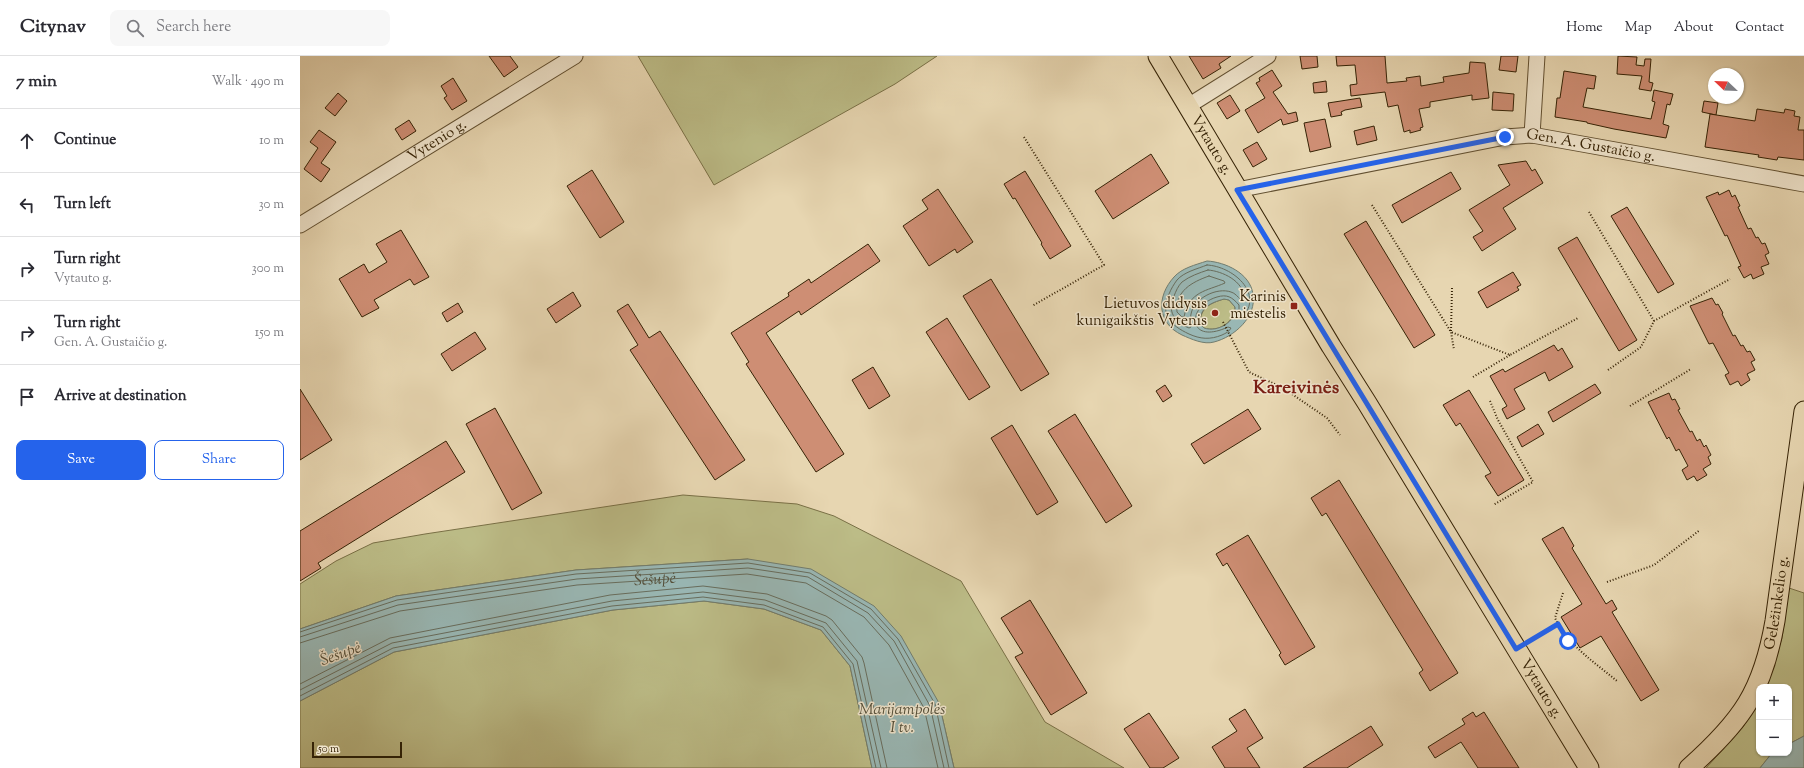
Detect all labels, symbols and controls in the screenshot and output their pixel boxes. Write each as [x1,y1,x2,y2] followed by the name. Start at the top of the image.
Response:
[110,10,390,46] search box
[20,14,86,41] text: Citynav
[124,17,146,39] icon: search
[156,17,231,38] text: Search here
[1566,18,1603,38] text: Home
[1625,18,1652,38] text: Map
[1674,18,1713,38] text: About
[1735,18,1784,38] text: Contact
[1708,68,1744,104] north arrow
[16,70,57,94] text: 7 min
[212,73,284,91] text: Walk · 490 m
[1185,111,1237,179] street label: Vytauto g.
[403,114,471,167] street label: Vytenio g.
[1525,124,1657,168] street label: Gen. A. Gustaičio g.
[1496,128,1514,146] route end
[16,130,38,152] icon: ahead
[54,130,116,151] text: Continue
[259,132,284,150] text: 10 m
[16,194,38,216] icon: left
[54,194,111,215] text: Turn left
[258,196,284,214] text: 30 m
[54,249,120,270] text: Turn right
[16,258,38,280] icon: right
[252,260,284,278] text: 300 m
[54,270,112,288] text: Vytauto g.
[1230,287,1286,325] place label: Karinis miestelis
[1077,294,1207,332] place label: Lietuvos didysis kunigaikštis Vytenis
[1289,301,1299,311] marker: Karinis miestelis
[1210,308,1220,318] marker: Lietuvos didysis kunigaikštis Vytenis
[54,313,120,334] text: Turn right
[16,322,38,344] icon: right
[255,324,284,342] text: 150 m
[54,334,167,352] text: Gen. A. Gustaičio g.
[1253,375,1340,402] district label: Kareivinės
[16,386,38,408] icon: arrive
[54,386,187,407] text: Arrive at destination
[16,440,146,480] button: Save
[154,440,284,480] button: Share
[1759,555,1794,652] street label: Geležinkelio g.
[633,567,677,593] water label: Šešupė
[1559,632,1577,650] route start
[317,637,365,673] water label: Šešupė
[1515,655,1567,723] street label: Vytauto g.
[1756,684,1792,756] map controls
[1756,684,1792,720] button: +
[859,699,945,740] water label: Marijampolės I tv.
[1756,720,1792,756] button: −
[312,740,402,759] scale bar
[318,741,339,757] text: 50 m

